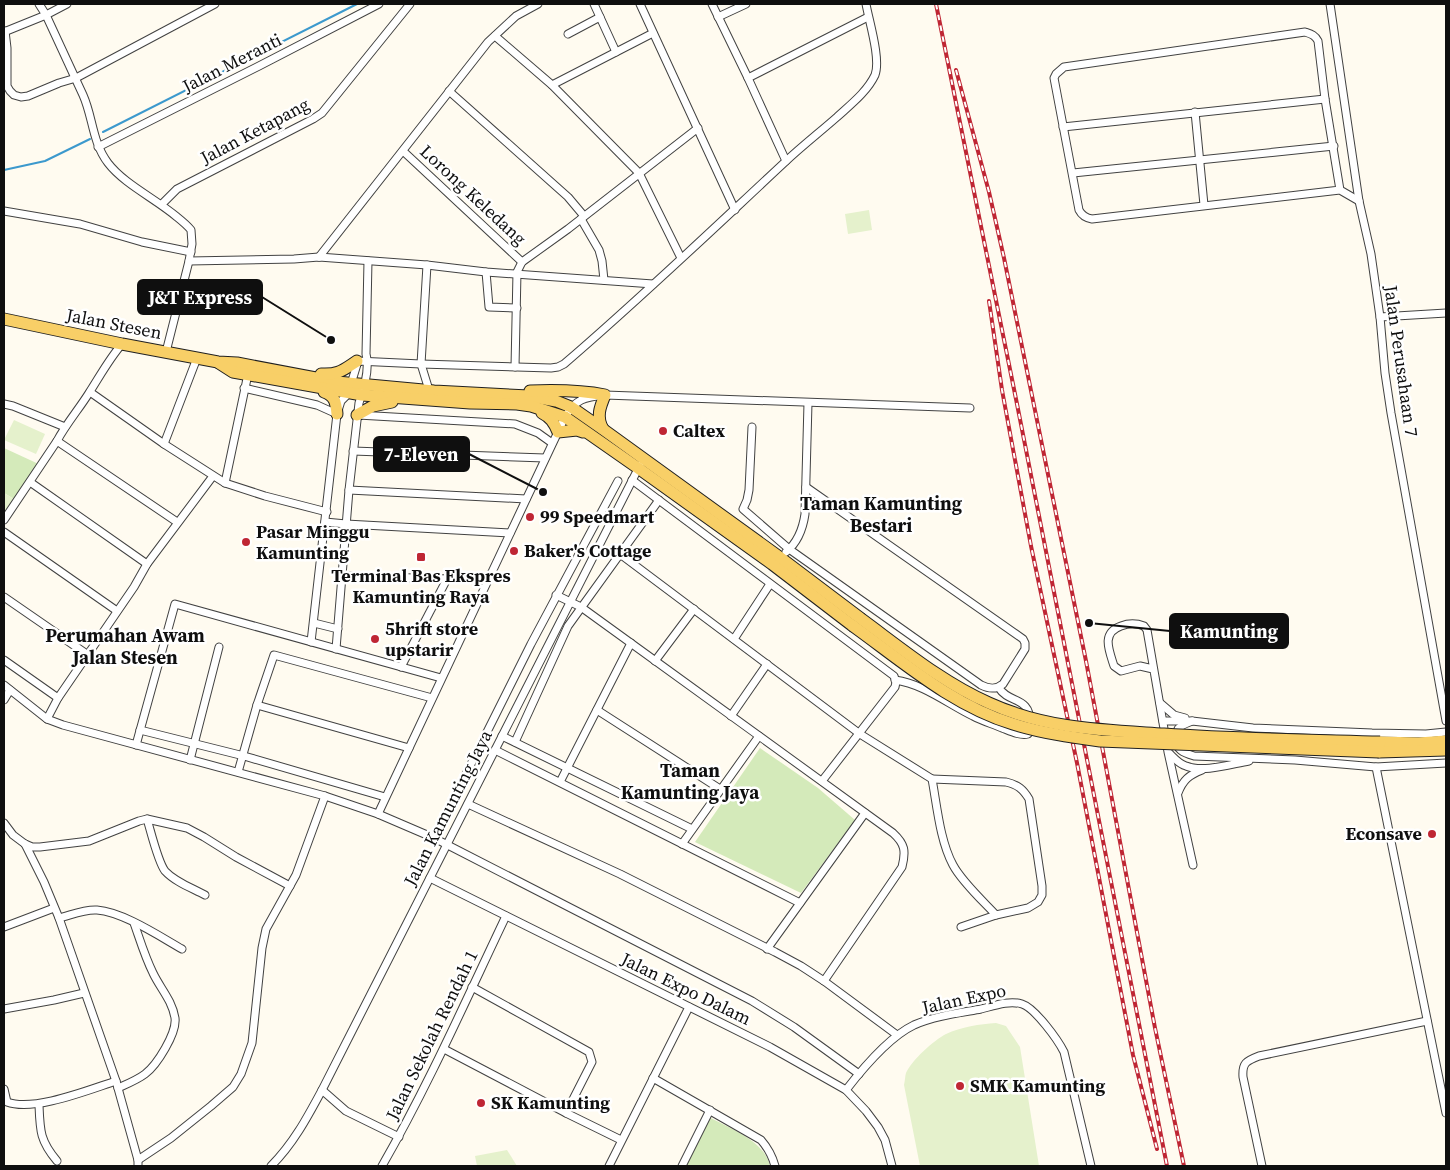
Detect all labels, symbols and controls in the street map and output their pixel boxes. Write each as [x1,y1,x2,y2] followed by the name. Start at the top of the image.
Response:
[177,27,286,99] street label: Jalan Meranti
[195,91,314,170] street label: Jalan Ketapang
[415,139,532,250] street label: Lorong Keledang
[138,280,262,314] callout: J&T Express
[1378,283,1424,438] street label: Jalan Perusahaan 7
[147,284,252,310] text: J&T Express
[63,302,164,345] street label: Jalan Stesen
[673,418,725,443] place label: Caltex
[657,425,669,437] marker: Caltex
[374,437,469,471] callout: 7-Eleven
[383,441,459,467] text: 7-Eleven
[800,490,963,538] district label: Taman Kamunting Bestari
[540,504,655,529] place label: 99 Speedmart
[524,511,536,523] marker: 99 Speedmart
[256,519,369,565] place label: Pasar Minggu Kamunting
[240,536,252,548] marker: Pasar Minggu Kamunting
[524,538,651,563] place label: Baker's Cottage
[508,545,520,557] marker: Baker's Cottage
[415,551,427,563] marker: Terminal Bas Ekspres Kamunting Raya
[331,563,511,609] place label: Terminal Bas Ekspres Kamunting Raya
[1170,614,1288,648] callout: Kamunting
[385,616,478,662] place label: 5hrift store upstarir
[1180,618,1279,644] text: Kamunting
[45,622,205,670] district label: Perumahan Awam Jalan Stesen
[369,633,381,645] marker: 5hrift store upstarir
[397,725,498,891] street label: Jalan Kamunting Jaya
[621,757,760,805] district label: Taman Kamunting Jaya
[1345,821,1422,846] place label: Econsave
[1426,828,1438,840] marker: Econsave
[379,946,484,1125] street label: Jalan Sekolah Rendah 1
[616,946,755,1031] street label: Jalan Expo Dalam
[919,977,1008,1020] street label: Jalan Expo
[970,1073,1105,1098] place label: SMK Kamunting
[954,1080,966,1092] marker: SMK Kamunting
[491,1090,610,1115] place label: SK Kamunting
[475,1097,487,1109] marker: SK Kamunting

